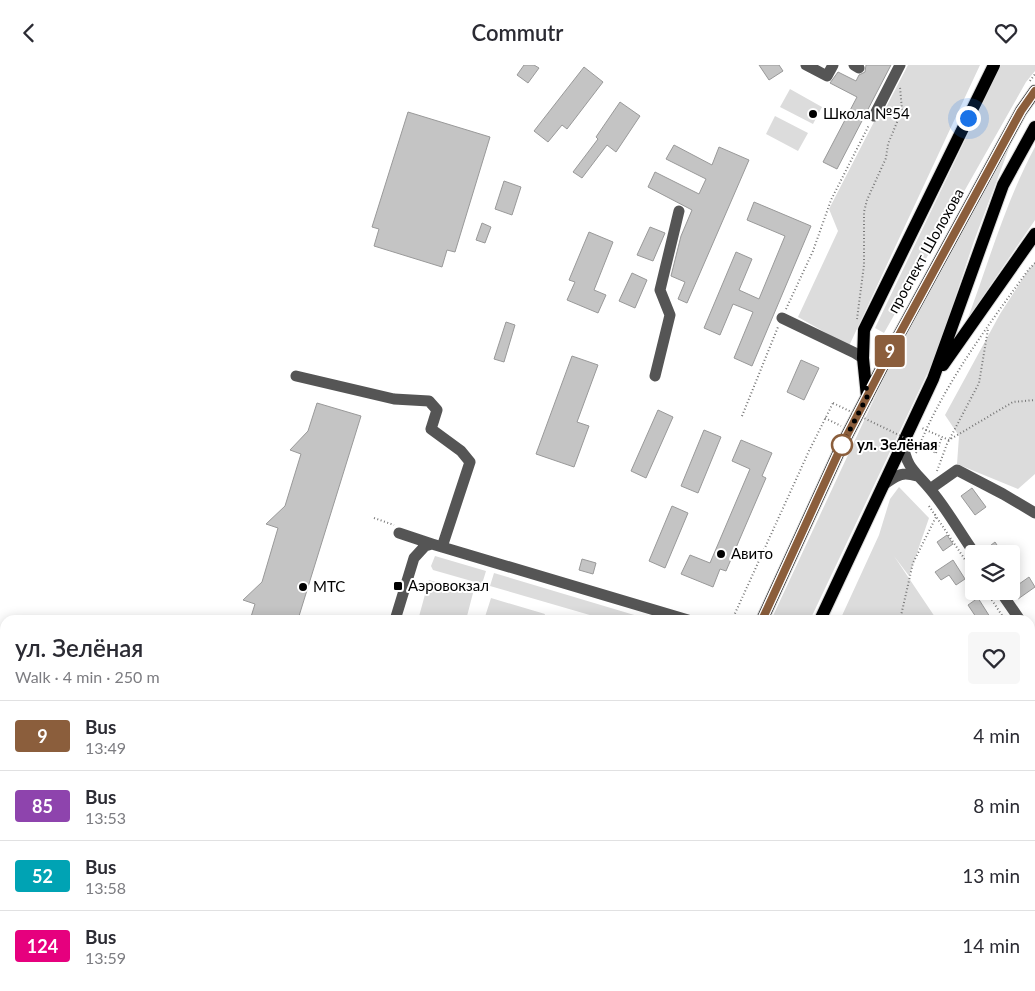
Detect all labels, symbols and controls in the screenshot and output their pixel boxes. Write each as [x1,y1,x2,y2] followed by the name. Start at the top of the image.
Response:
[15,19,43,47] icon: back
[472,19,564,46] text: Commutr
[992,19,1020,47] icon: heart
[823,104,910,122] place label: Школа №54
[956,106,981,131] your location
[807,108,819,120] marker: Школа №54
[883,185,967,316] street label: проспект Шолохова
[874,335,906,367] line badge: 9
[885,340,895,362] text: 9
[831,434,853,456] marker: ул. Зелёная
[857,435,938,453] place label: ул. Зелёная
[731,544,773,562] place label: Авито
[965,545,1020,600] map controls
[965,545,1020,600] button: layers
[715,548,727,560] marker: Авито
[408,576,489,594] place label: Аэровокзал
[313,577,345,595] place label: МТС
[392,580,404,592] marker: Аэровокзал
[297,581,309,593] marker: МТС
[968,632,1020,684] button: heart
[15,633,143,662] text: ул. Зелёная
[15,667,160,686] text: Walk · 4 min · 250 m
[85,715,116,738] text: Bus
[973,724,1020,747] text: 4 min
[37,725,48,747] text: 9
[85,738,126,757] text: 13:49
[85,785,116,808] text: Bus
[973,794,1020,817] text: 8 min
[32,795,53,817] text: 85
[85,808,126,827] text: 13:53
[85,855,116,878] text: Bus
[962,864,1020,887] text: 13 min
[32,865,53,887] text: 52
[85,878,126,897] text: 13:58
[85,925,116,948] text: Bus
[962,934,1020,957] text: 14 min
[27,935,58,957] text: 124
[85,948,126,967] text: 13:59

